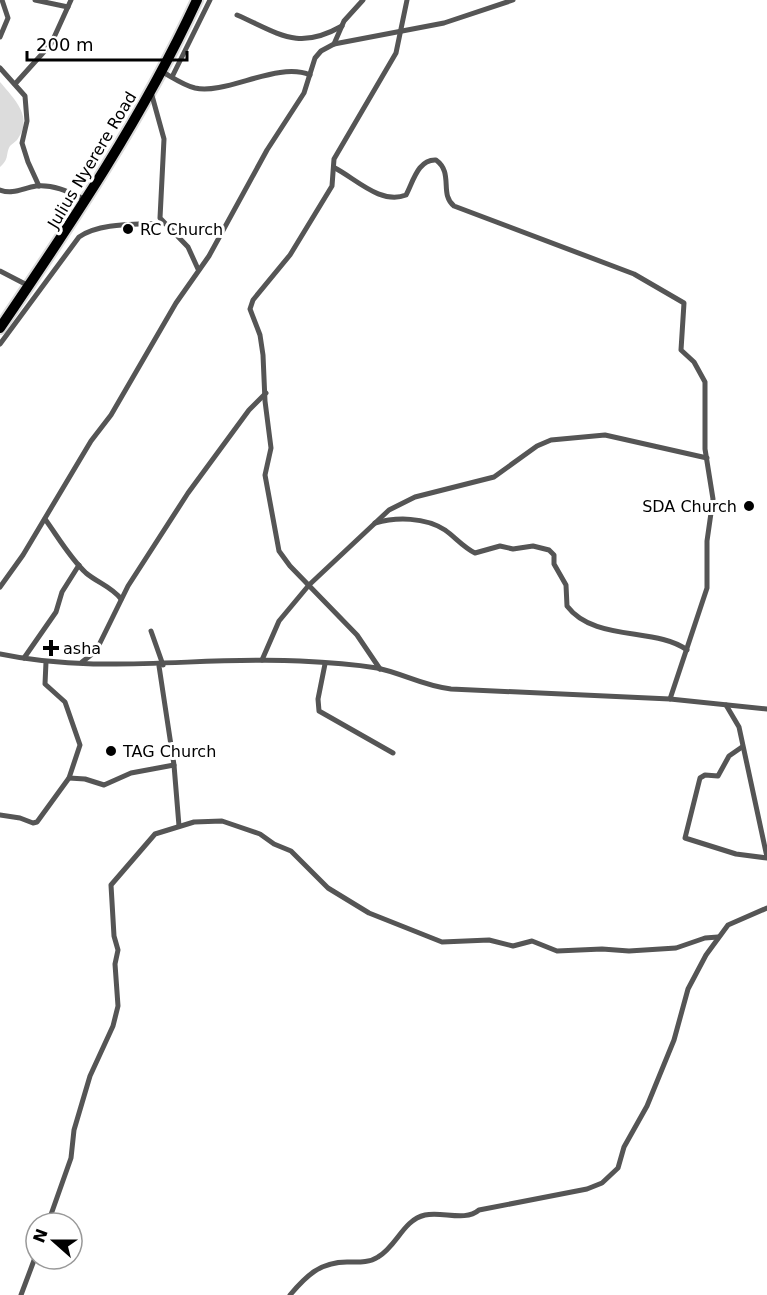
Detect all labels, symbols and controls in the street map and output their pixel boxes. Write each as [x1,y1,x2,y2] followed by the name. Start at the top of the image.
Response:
[27,24,188,62] scale bar
[36,34,94,55] text: 200 m
[43,88,140,233] street label: Julius Nyerere Road
[140,220,223,239] place label: RC Church
[121,222,135,236] marker: RC Church
[642,497,737,516] place label: SDA Church
[742,499,756,513] marker: SDA Church
[63,639,101,658] place label: asha
[44,641,58,655] marker: asha
[122,742,216,761] place label: TAG Church
[104,744,118,758] marker: TAG Church
[24,1211,84,1271] north arrow
[29,1226,52,1245] text: N

